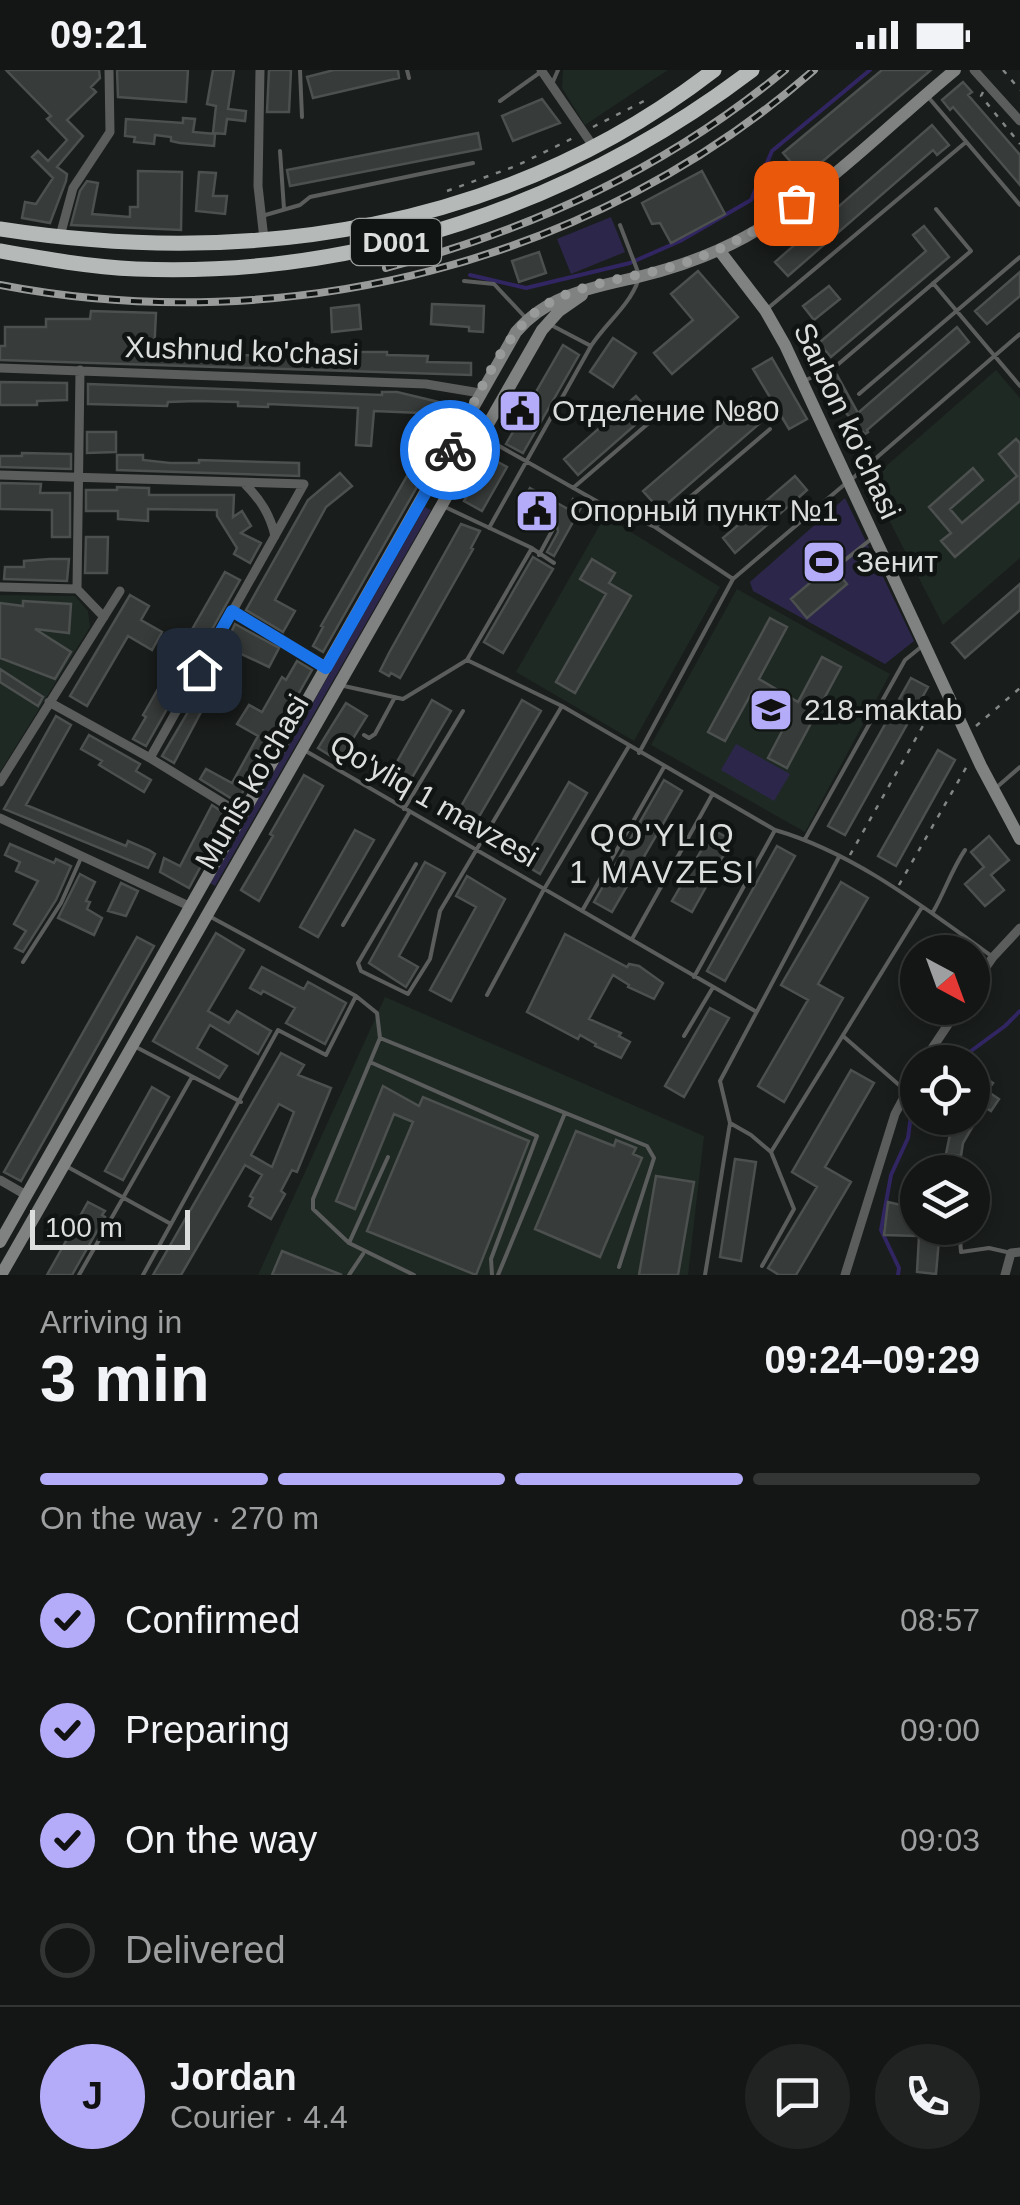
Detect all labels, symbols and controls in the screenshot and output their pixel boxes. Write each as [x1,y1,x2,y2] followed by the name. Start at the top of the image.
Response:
[50,14,147,56] text: 09:21
[754,161,839,246] pin
[769,176,824,231] icon: bag
[351,219,441,265] road number: D001
[788,318,907,524] street label: Sarbon ko'chasi
[124,330,360,371] street label: Xushnud ko'chasi
[497,388,543,434] public building icon: Отделение №80
[552,394,779,427] place label: Отделение №80
[400,400,500,500] courier
[423,423,478,478] icon: bike
[514,488,560,534] public building icon: Опорный пункт №1
[570,494,838,527] place label: Опорный пункт №1
[801,539,847,585] sports icon: Зенит
[856,545,938,578] place label: Зенит
[157,628,242,713] pin
[172,643,227,698] icon: home
[748,687,794,733] school or university icon: 218-maktab
[188,689,315,875] street label: Munis ko'chasi
[804,693,962,726] place label: 218-maktab
[325,728,544,873] street label: Qo'yliq 1 mavzesi
[569,817,757,890] district label: QO'YLIQ 1 MAVZESI
[900,935,990,1025] north arrow
[900,935,990,1245] map controls
[900,1045,990,1135] button: locate
[900,1155,990,1245] button: layers
[30,1205,190,1250] scale bar
[45,1212,123,1243] text: 100 m
[40,1304,182,1340] text: Arriving in
[764,1339,980,1381] text: 09:24–09:29
[40,1342,210,1415] text: 3 min
[40,1500,319,1536] text: On the way · 270 m
[40,1593,95,1648] icon: check
[125,1599,300,1641] text: Confirmed
[900,1602,980,1638] text: 08:57
[40,1703,95,1758] icon: check
[125,1709,290,1751] text: Preparing
[900,1712,980,1748] text: 09:00
[40,1813,95,1868] icon: check
[125,1819,317,1861] text: On the way
[900,1822,980,1858] text: 09:03
[125,1929,286,1971] text: Delivered
[745,2044,850,2149] button: chat
[875,2044,980,2149] button: phone
[170,2056,297,2098] text: Jordan
[82,2075,103,2117] text: J
[170,2099,348,2135] text: Courier · 4.4

